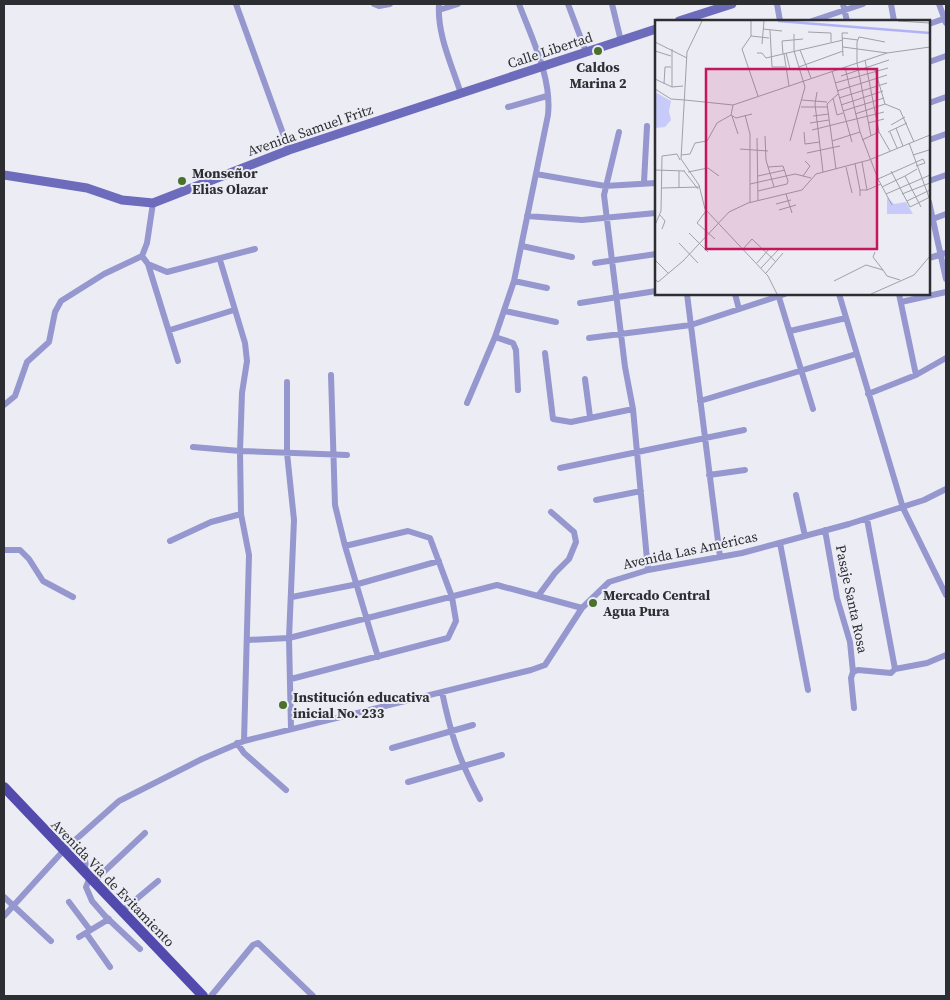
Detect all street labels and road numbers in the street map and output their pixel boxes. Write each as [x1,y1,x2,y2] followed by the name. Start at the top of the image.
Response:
[505,27,595,73] street label: Calle Libertad
[245,99,376,161] street label: Avenida Samuel Fritz
[621,526,759,574] street label: Avenida Las Américas
[831,543,873,656] street label: Pasaje Santa Rosa
[47,815,180,951] street label: Avenida Vía de Evitamiento

